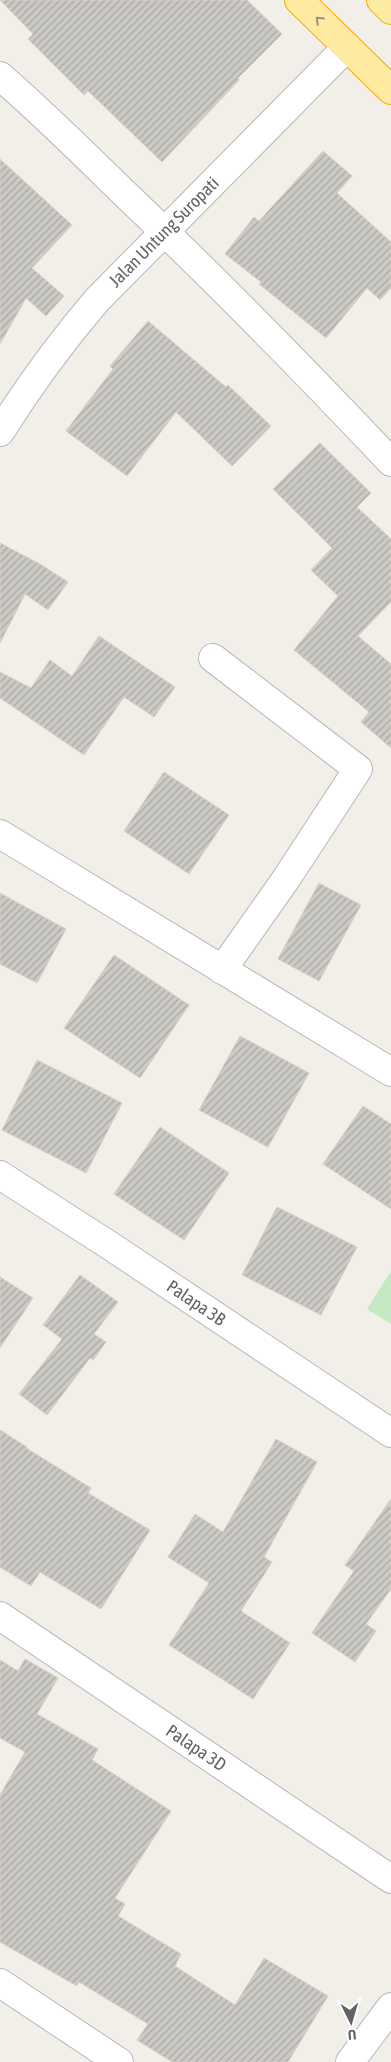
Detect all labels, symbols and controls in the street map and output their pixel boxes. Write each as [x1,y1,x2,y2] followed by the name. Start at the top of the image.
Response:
[315,16,324,25] one-way arrow
[104,172,223,291] street label: Jalan Untung Suropati
[163,1275,230,1330] street label: Palapa 3B
[162,1720,230,1775] street label: Palapa 3D
[326,1997,376,2047] north arrow
[347,2027,357,2043] text: U

